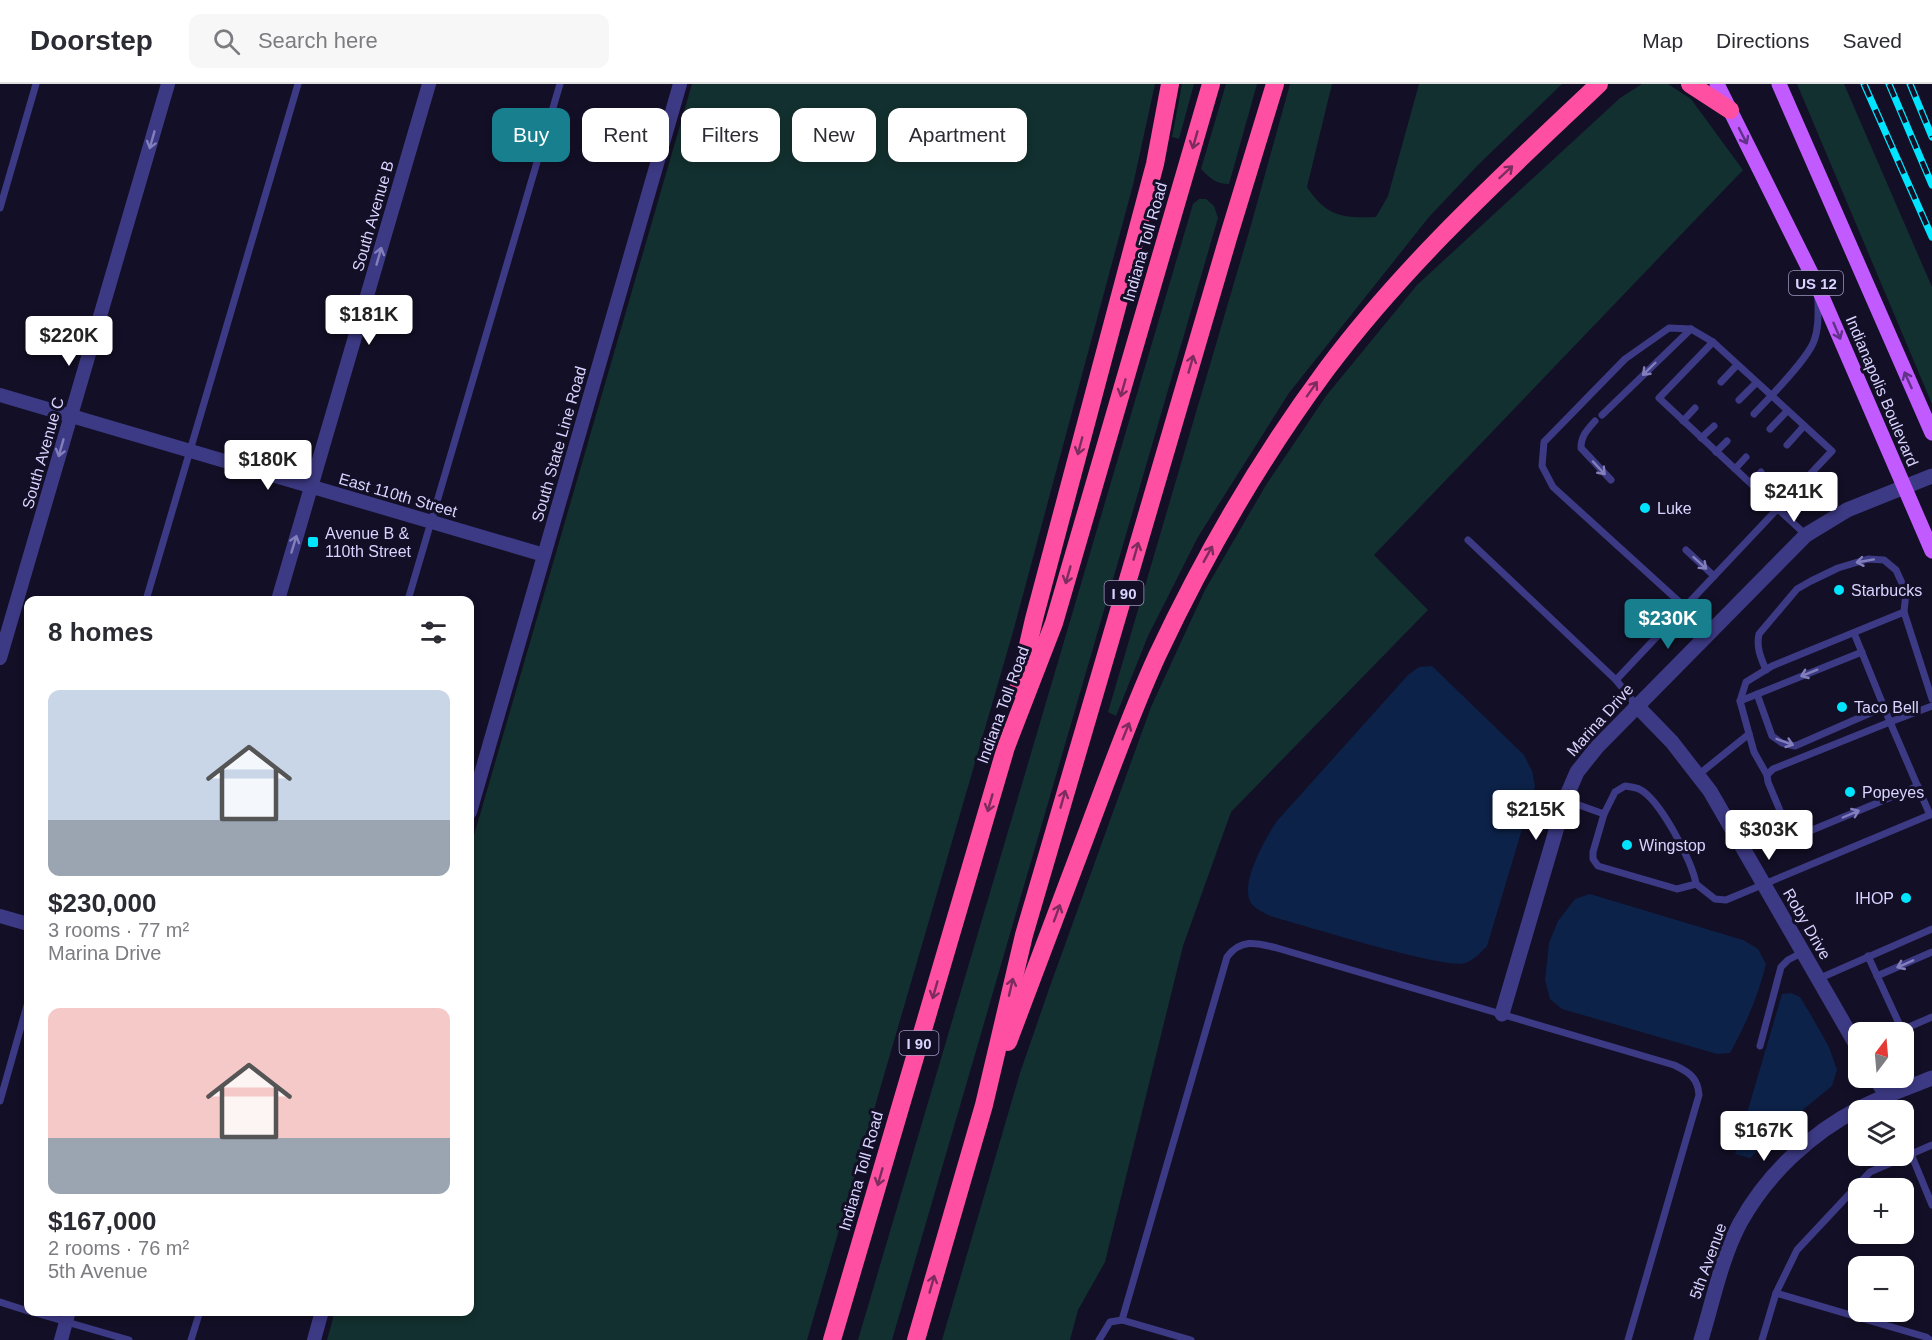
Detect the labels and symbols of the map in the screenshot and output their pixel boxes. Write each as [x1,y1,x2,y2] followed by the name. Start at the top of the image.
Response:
[1738,127,1750,145] one-way arrow
[146,130,157,149] one-way arrow
[1189,130,1200,149] one-way arrow
[349,159,397,273] street label: South Avenue B
[1498,165,1513,180] one-way arrow
[1120,180,1170,304] street label: Indiana Toll Road
[374,247,385,266] one-way arrow
[1789,271,1843,295] road number: US 12
[327,295,411,346] pin: $181K
[1843,313,1921,469] street label: Indianapolis Boulevard
[27,316,111,367] pin: $220K
[1832,321,1843,340] one-way arrow
[1186,355,1197,374] one-way arrow
[1642,362,1657,377] one-way arrow
[529,364,589,524] street label: South State Line Road
[1902,371,1914,389] one-way arrow
[1117,378,1128,397] one-way arrow
[1306,382,1318,398] one-way arrow
[19,395,67,511] street label: South Avenue C
[1074,436,1085,455] one-way arrow
[55,438,66,457] one-way arrow
[226,440,310,491] pin: $180K
[1592,460,1606,475] one-way arrow
[337,470,460,520] street label: East 110th Street
[1752,472,1836,523] pin: $241K
[1657,500,1692,517] place label: Luke
[1638,501,1652,515] marker: Luke
[325,525,412,560] place label: Avenue B & 110th Street
[289,535,300,554] one-way arrow
[306,535,320,549] marker: Avenue B & 110th Street
[1131,542,1142,561] one-way arrow
[1202,546,1214,563] one-way arrow
[1692,556,1707,570] one-way arrow
[1855,556,1875,567] one-way arrow
[1062,565,1073,584] one-way arrow
[1104,581,1144,605] road number: I 90
[1851,582,1922,599] place label: Starbucks
[1832,583,1846,597] marker: Starbucks
[1626,599,1710,650] pin: $230K
[974,644,1032,766] street label: Indiana Toll Road
[1801,668,1819,679] one-way arrow
[1563,681,1637,759] street label: Marina Drive
[1854,699,1919,716] place label: Taco Bell
[1835,700,1849,714] marker: Taco Bell
[1121,722,1132,740] one-way arrow
[1775,737,1793,748] one-way arrow
[1862,784,1924,801] place label: Popeyes
[1843,785,1857,799] marker: Popeyes
[1058,790,1069,809] one-way arrow
[1494,790,1578,841] pin: $215K
[984,793,995,812] one-way arrow
[1842,808,1860,819] one-way arrow
[1727,810,1811,861] pin: $303K
[1639,837,1706,854] place label: Wingstop
[1620,838,1634,852] marker: Wingstop
[1780,885,1834,963] street label: Roby Drive
[1855,890,1894,907] place label: IHOP
[1899,891,1913,905] marker: IHOP
[1053,904,1064,923] one-way arrow
[1896,959,1914,970] one-way arrow
[1006,977,1018,996] one-way arrow
[929,980,940,999] one-way arrow
[1848,1022,1914,1088] north arrow
[900,1031,938,1055] road number: I 90
[836,1109,886,1233] street label: Indiana Toll Road
[1722,1111,1806,1162] pin: $167K
[874,1167,885,1186] one-way arrow
[1686,1221,1730,1301] street label: 5th Avenue
[927,1275,938,1294] one-way arrow

